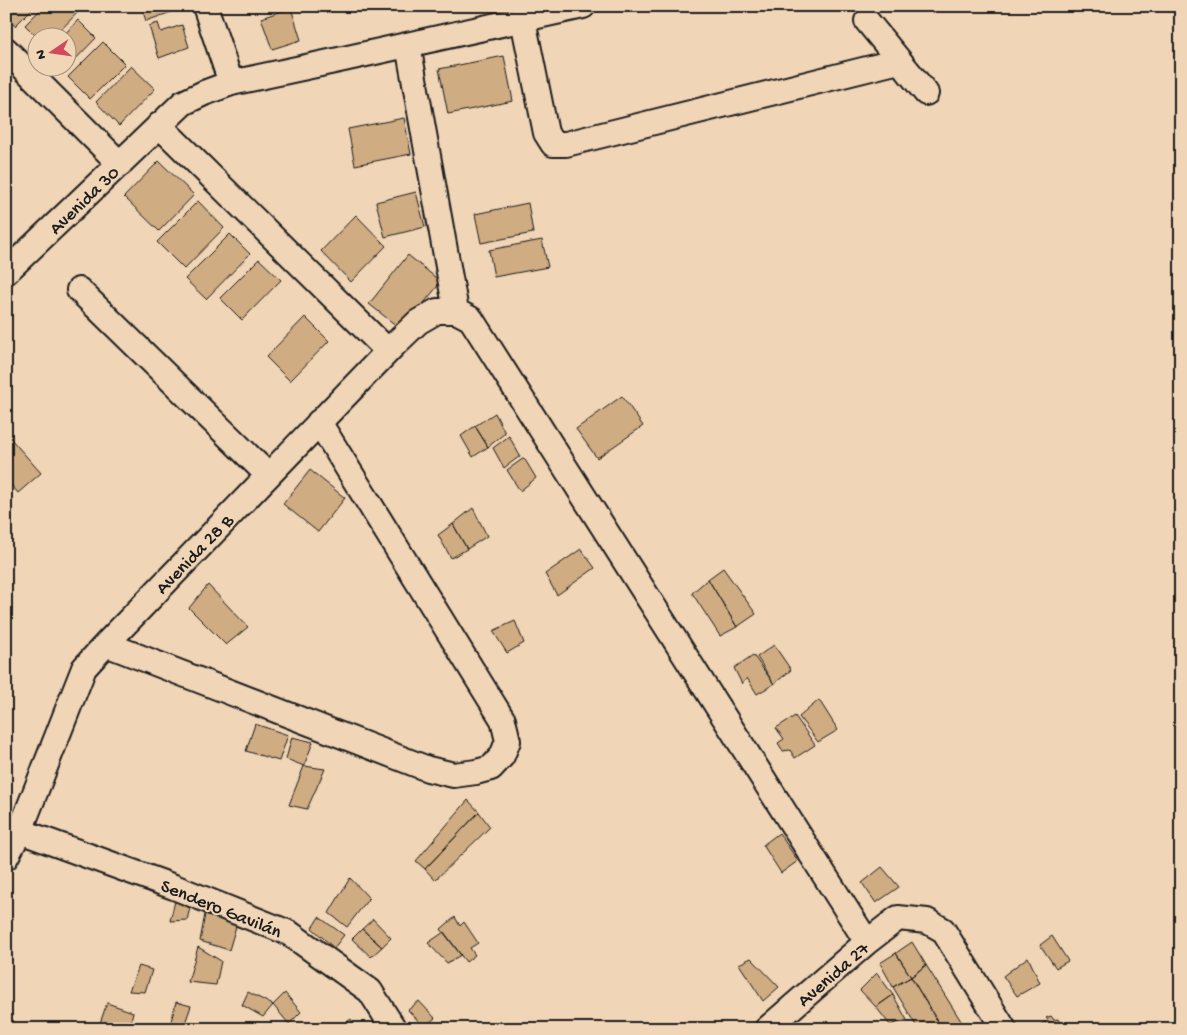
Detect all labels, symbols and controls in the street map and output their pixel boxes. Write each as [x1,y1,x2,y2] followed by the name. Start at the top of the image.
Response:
[28,28,78,78] north arrow
[32,48,51,61] text: N
[45,162,126,241] street label: Avenida 30
[152,510,240,600] street label: Avenida 28 B
[157,876,285,945] street label: Sendero Gavilán
[794,937,876,1013] street label: Avenida 27

